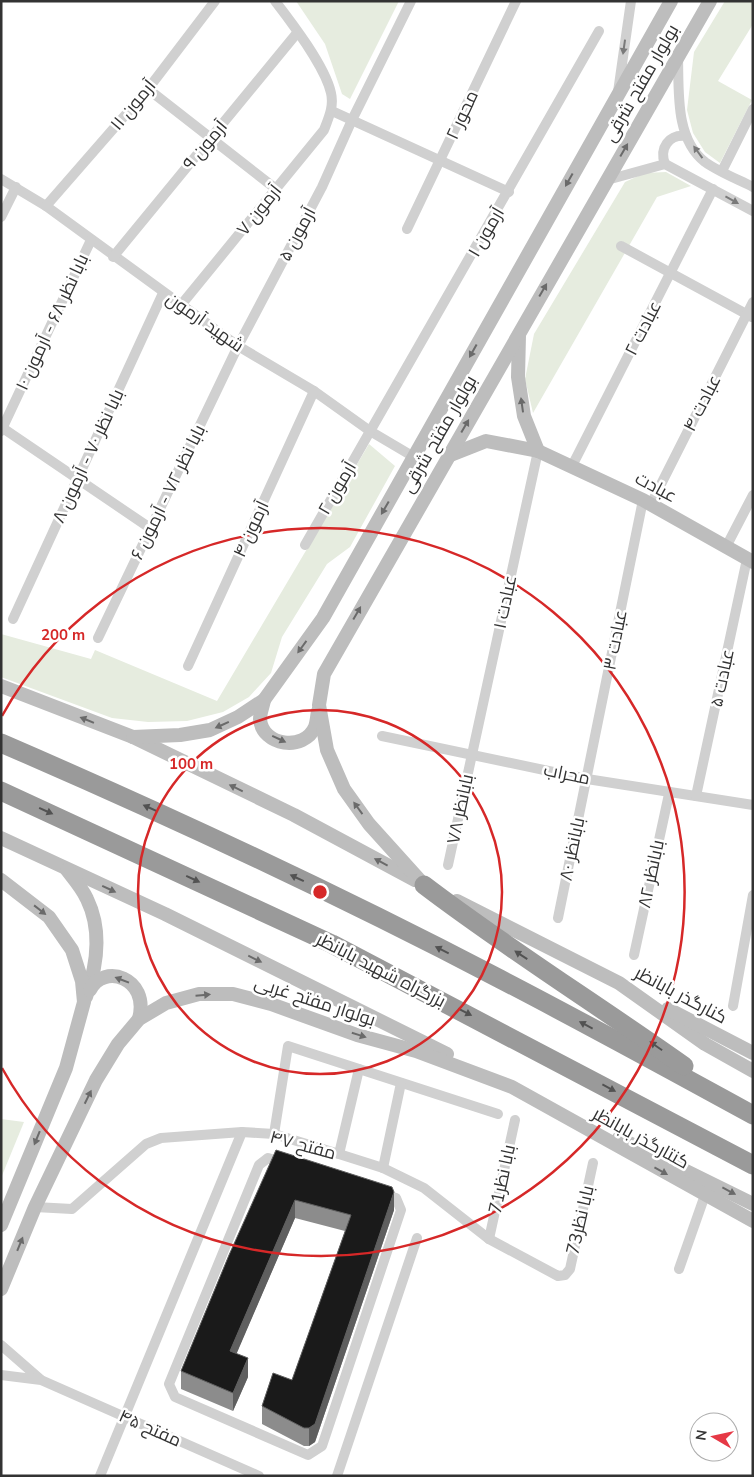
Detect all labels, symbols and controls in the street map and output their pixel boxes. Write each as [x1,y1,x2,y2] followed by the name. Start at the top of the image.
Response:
[598,20,684,146] street label: بولوار مفتح شرقی
[619,40,627,56] one-way arrow
[105,74,161,135] street label: آرمون ۱۱
[440,87,484,143] street label: محور ۲
[177,115,233,175] street label: آرمون ۹
[620,143,629,156] one-way arrow
[692,146,703,159] one-way arrow
[564,174,573,187] one-way arrow
[231,179,287,241] street label: آرمون ۷
[725,195,738,204] one-way arrow
[273,203,321,265] street label: آرمون ۵
[462,203,510,261] street label: آرمون ۱
[10,250,94,394] street label: بابا نظر ۶۸ - آرمون ۱۰
[539,284,548,297] one-way arrow
[161,286,249,358] street label: شهید آرمون
[619,297,667,359] street label: عبادت ۲
[469,344,478,358] one-way arrow
[678,370,726,436] street label: عبادت ۴
[396,371,482,497] street label: بولوار مفتح شرقی
[46,385,130,527] street label: بابا نظر ۷۰ - آرمون ۸
[518,397,526,413] one-way arrow
[125,420,211,564] street label: بابا نظر ۷۲ - آرمون ۶
[460,420,469,433] one-way arrow
[312,457,362,519] street label: آرمون ۲
[631,466,681,508] street label: عبادت
[227,497,275,561] street label: آرمون ۴
[381,501,390,514] one-way arrow
[488,573,522,631] street label: عبادت ۱
[353,606,362,619] one-way arrow
[597,608,633,672] street label: عبادت ۳
[41,625,85,645] text: 200 m
[297,640,307,654] one-way arrow
[704,647,740,709] street label: عبادت ۵
[79,716,94,724] one-way arrow
[215,721,229,729] one-way arrow
[271,735,286,744] one-way arrow
[169,754,213,774] text: 100 m
[542,757,592,791] street label: محراب
[441,772,479,846] street label: بابانظر ۷۸
[229,783,244,792] one-way arrow
[352,802,363,815] one-way arrow
[143,804,157,812] one-way arrow
[39,808,53,816] one-way arrow
[554,815,590,883] street label: بابانظر ۸۰
[632,838,670,910] street label: بابانظر ۸۲
[374,858,388,866] one-way arrow
[290,874,304,882] one-way arrow
[186,875,201,883] one-way arrow
[311,883,329,901] centre of rings
[102,885,116,893] one-way arrow
[33,904,46,915] one-way arrow
[311,926,450,1013] street label: بزرگراه شهید بابانظر
[435,946,450,954] one-way arrow
[514,950,528,960] one-way arrow
[248,956,262,964] one-way arrow
[630,960,732,1029] street label: کنارگذر بابانظر
[251,970,379,1032] street label: بولوار مفتح غربی
[114,976,129,984] one-way arrow
[195,991,211,999] one-way arrow
[458,1008,472,1016] one-way arrow
[579,1021,594,1029] one-way arrow
[351,1032,366,1040] one-way arrow
[649,1041,662,1051] one-way arrow
[601,1084,616,1092] one-way arrow
[84,1089,93,1104] one-way arrow
[588,1101,694,1174] street label: کنتارگذر بابانظر
[267,1125,339,1165] street label: مفتح ۴۷
[33,1131,41,1145] one-way arrow
[483,1142,521,1216] street label: بابا نظر71
[654,1167,668,1175] one-way arrow
[560,1183,600,1257] street label: بابا نظر73
[722,1187,736,1196] one-way arrow
[16,1237,24,1251] one-way arrow
[115,1404,185,1452] street label: مفتح ۴۵
[689,1412,739,1462] north arrow
[691,1428,712,1442] text: N

